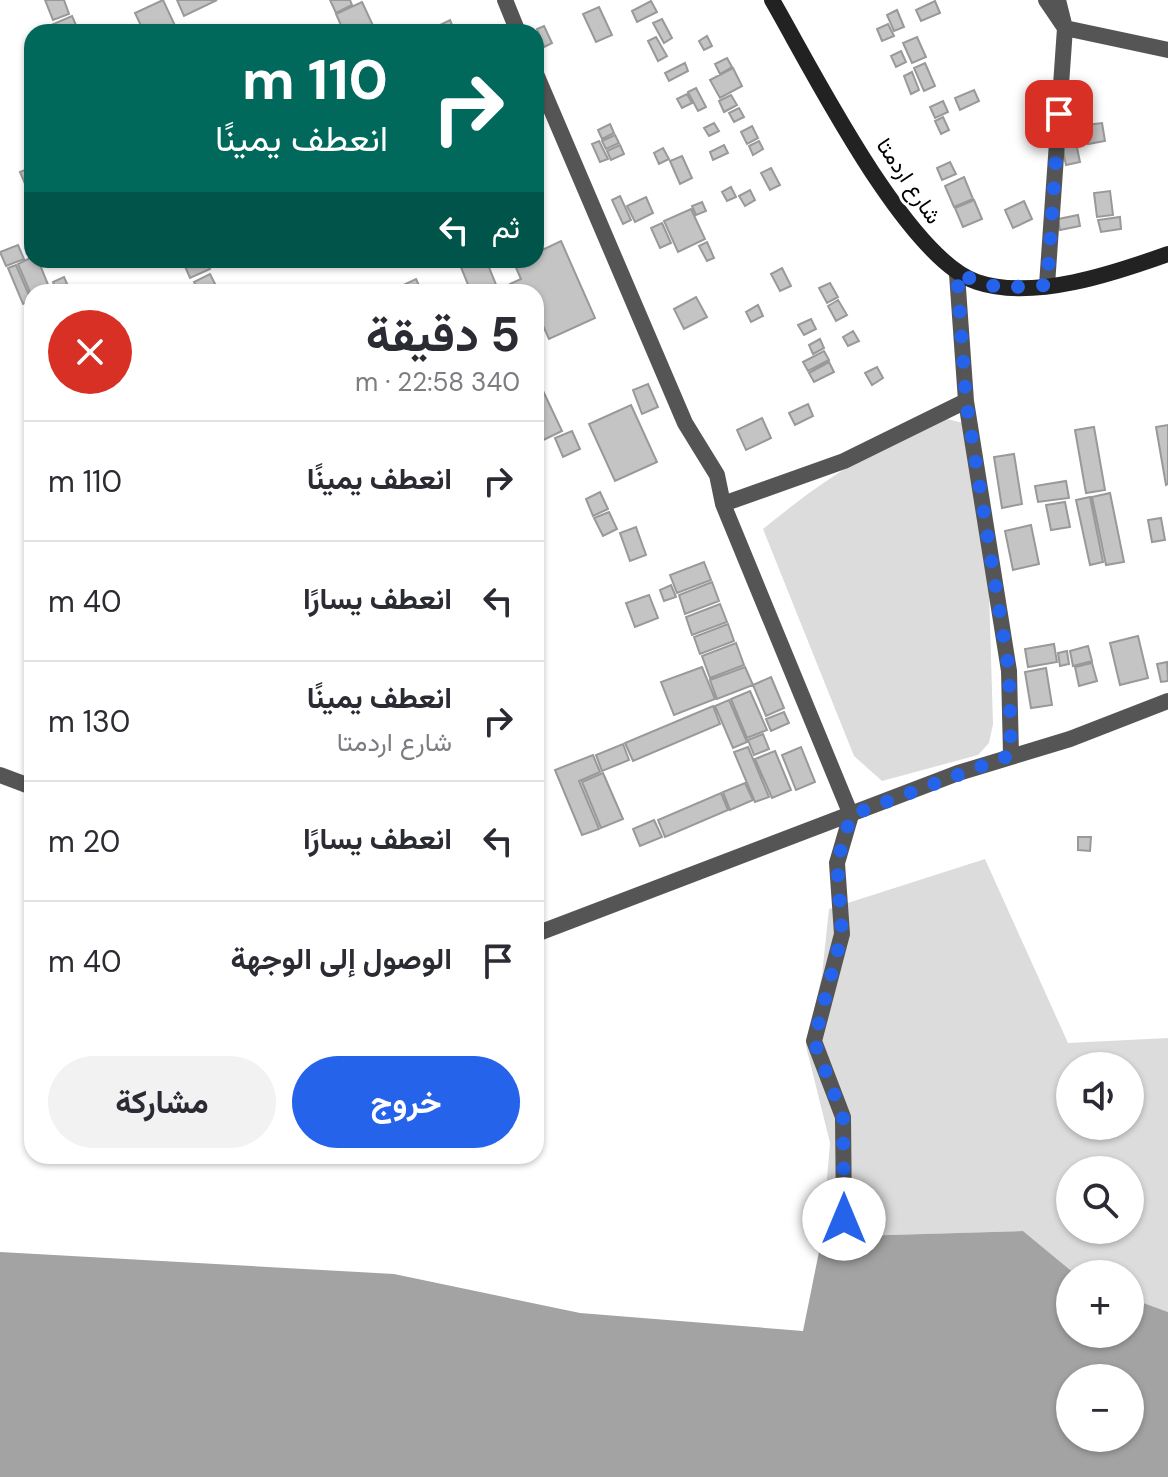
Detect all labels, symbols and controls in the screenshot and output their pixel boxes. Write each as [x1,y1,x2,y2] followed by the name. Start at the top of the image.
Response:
[242,43,388,116] text: 110 m
[416,56,520,160] icon: right
[1025,80,1093,148] pin
[1037,92,1081,136] icon: arrive
[215,115,388,162] text: انعطف يمينًا
[870,132,948,230] street label: شارع اردمتا
[432,208,476,252] icon: left
[492,208,520,247] text: ثم
[366,303,520,366] text: 5 دقيقة
[48,310,132,394] button: close
[355,365,520,399] text: 340 m · 22:58
[307,459,452,498] text: انعطف يمينًا
[476,459,520,503] icon: right
[48,462,122,501] text: 110 m
[303,579,452,618] text: انعطف يسارًا
[476,579,520,623] icon: left
[48,582,121,621] text: 40 m
[307,678,452,717] text: انعطف يمينًا
[476,699,520,743] icon: right
[48,702,130,741] text: 130 m
[337,725,452,759] text: شارع اردمتا
[303,819,452,858] text: انعطف يسارًا
[476,819,520,863] icon: left
[48,822,120,861] text: 20 m
[231,939,452,978] text: الوصول إلى الوجهة
[476,939,520,983] icon: arrive
[48,942,121,981] text: 40 m
[1056,1052,1144,1452] map controls
[1056,1052,1144,1140] button: sound
[48,1056,276,1148] button: مشاركة
[292,1056,520,1148] button: خروج
[1056,1156,1144,1244] button: search
[802,1177,886,1261] position arrow
[1056,1260,1144,1348] button: +
[1056,1364,1144,1452] button: −

